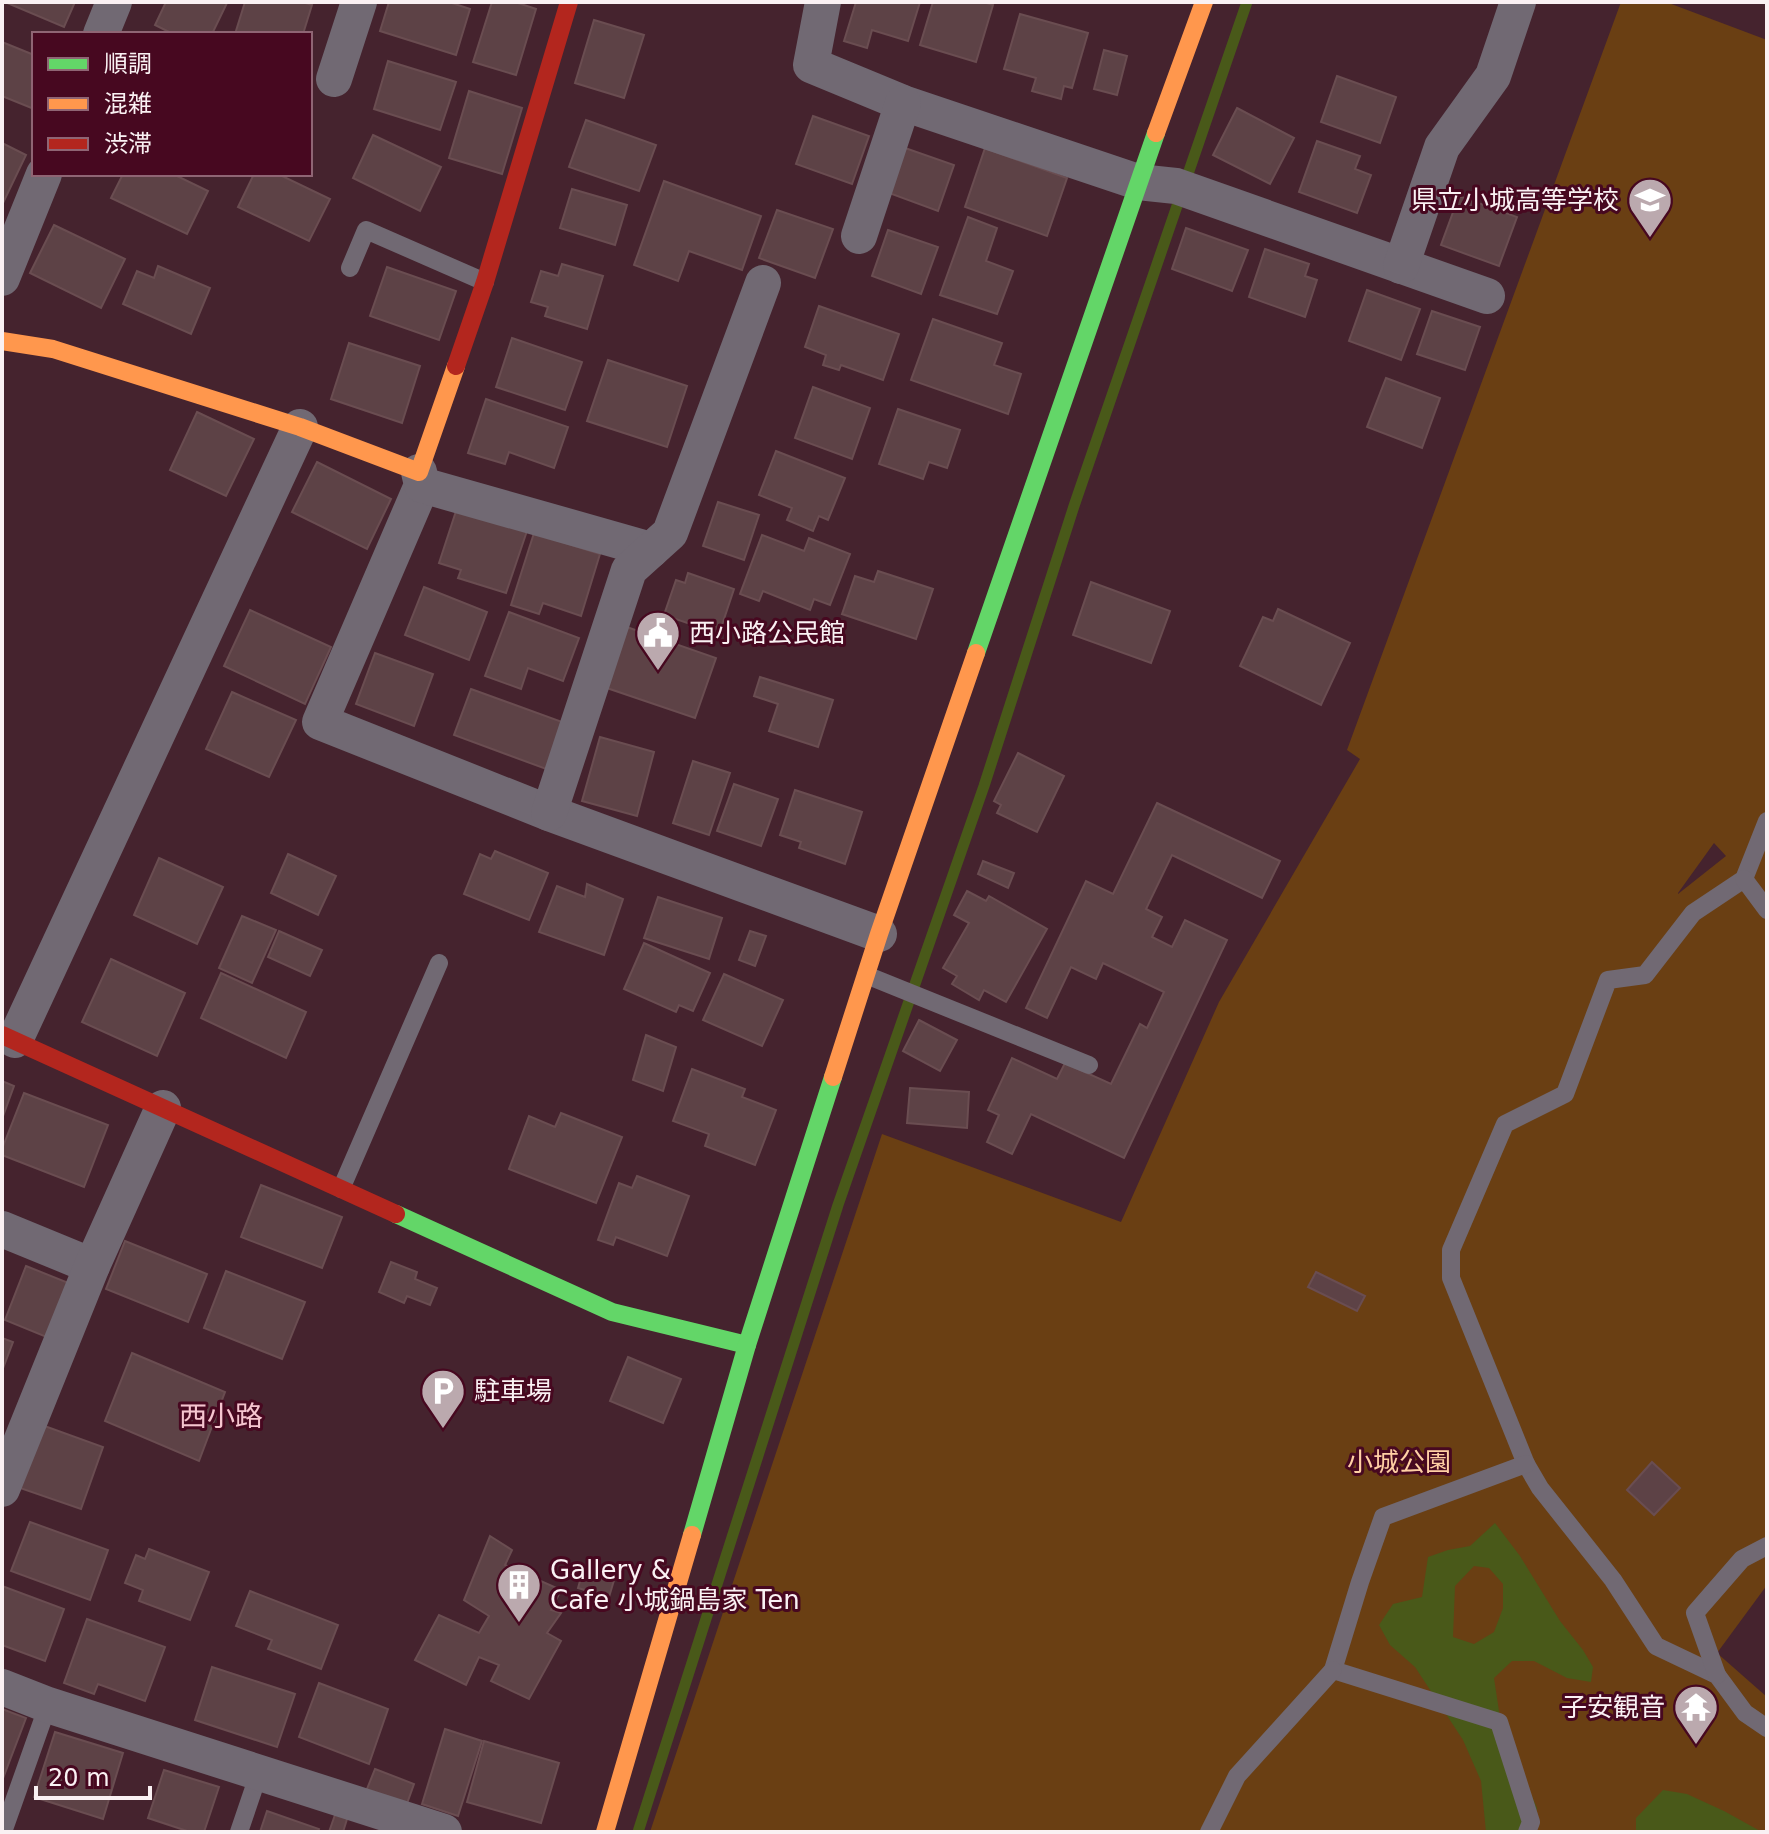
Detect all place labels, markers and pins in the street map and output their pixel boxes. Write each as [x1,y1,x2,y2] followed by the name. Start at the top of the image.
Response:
[1626,176,1674,239] school or university icon: 県立小城高等学校
[1411,185,1619,215] place label: 県立小城高等学校
[634,609,682,672] public building icon: 西小路公民館
[689,618,845,648] place label: 西小路公民館
[419,1367,467,1430] parking icon: 駐車場
[474,1376,552,1406] place label: 駐車場
[550,1555,800,1615] place label: Gallery & Cafe 小城鍋島家 Ten
[495,1561,543,1624] building icon: Gallery & Cafe 小城鍋島家 Ten
[1672,1683,1720,1746] temple icon: 子安観音
[1561,1692,1665,1722] place label: 子安観音

